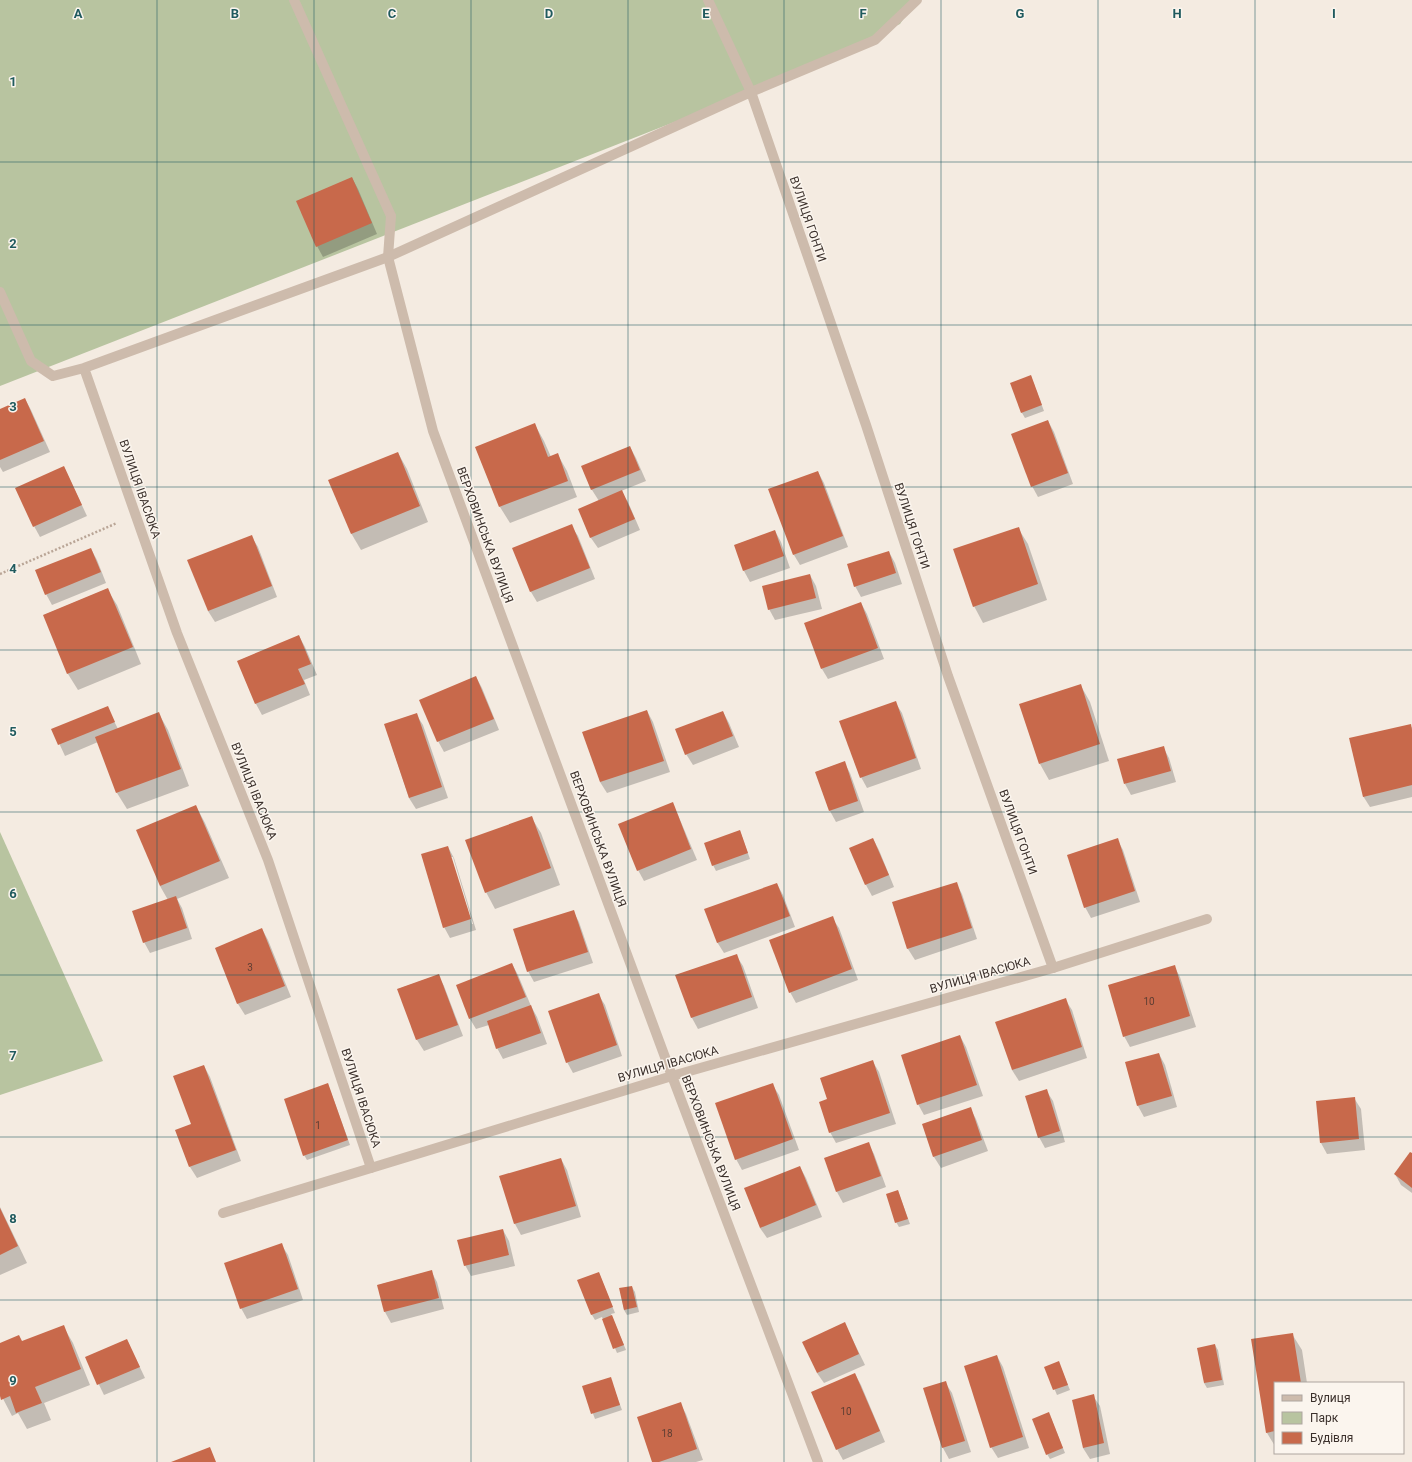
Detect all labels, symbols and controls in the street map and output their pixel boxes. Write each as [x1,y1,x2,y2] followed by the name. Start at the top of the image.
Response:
[74,6,83,21] text: A
[231,6,239,21] text: B
[388,6,397,21] text: C
[545,6,553,21] text: D
[702,6,710,21] text: E
[859,6,867,21] text: F
[1016,6,1025,21] text: G
[1172,6,1182,21] text: H
[1332,6,1336,21] text: I
[9,74,17,89] text: 1
[787,174,829,264] street label: ВУЛИЦЯ ГОНТИ
[9,236,17,251] text: 2
[9,399,17,414] text: 3
[117,438,164,540] street label: ВУЛИЦЯ ІВАСЮКА
[454,465,516,605] street label: ВЕРХОВИНСЬКА ВУЛИЦЯ
[891,481,933,571] street label: ВУЛИЦЯ ГОНТИ
[9,561,17,576] text: 4
[9,724,17,739] text: 5
[228,740,280,842] street label: ВУЛИЦЯ ІВАСЮКА
[567,769,629,909] street label: ВЕРХОВИНСЬКА ВУЛИЦЯ
[996,787,1040,877] street label: ВУЛИЦЯ ГОНТИ
[9,886,17,901] text: 6
[928,954,1032,996] street label: ВУЛИЦЯ ІВАСЮКА
[247,962,253,973] house number: 3
[1143,996,1155,1007] house number: 10
[616,1043,720,1085] street label: ВУЛИЦЯ ІВАСЮКА
[338,1047,384,1150] street label: ВУЛИЦЯ ІВАСЮКА
[9,1048,17,1063] text: 7
[679,1073,743,1213] street label: ВЕРХОВИНСЬКА ВУЛИЦЯ
[315,1120,321,1131] house number: 1
[9,1211,17,1226] text: 8
[9,1373,17,1388] text: 9
[1274,1382,1404,1454] legend
[1310,1391,1351,1405] text: Вулиця
[840,1406,852,1417] house number: 10
[1310,1411,1339,1425] text: Парк
[661,1428,673,1439] house number: 18
[1310,1431,1353,1445] text: Будівля

